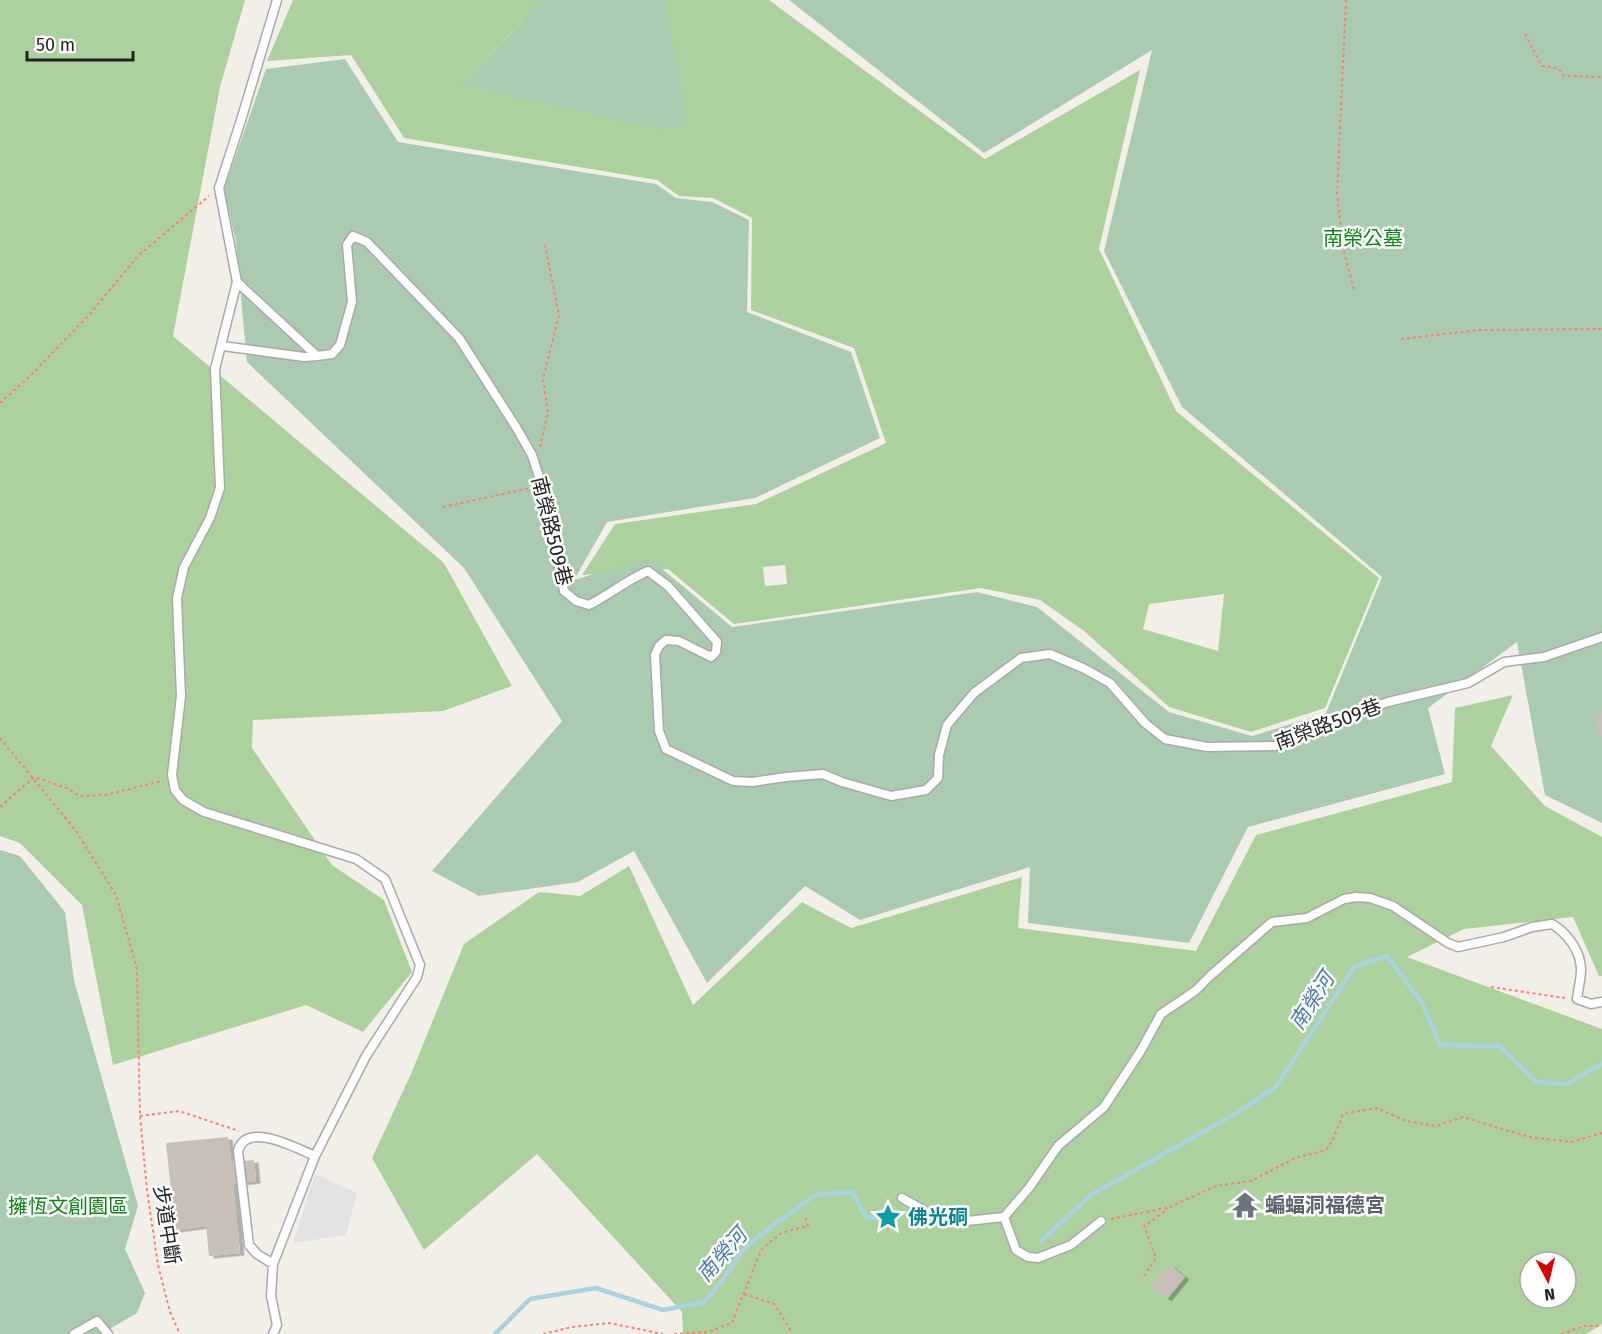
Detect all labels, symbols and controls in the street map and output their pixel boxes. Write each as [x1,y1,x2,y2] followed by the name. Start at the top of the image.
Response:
[27,24,134,62] scale bar
[36,34,75,56] text: 50 m
[1323,226,1403,250] park label: 南榮公墓
[527,474,577,588] street label: 南榮路509巷
[1272,694,1384,754] street label: 南榮路509巷
[1284,964,1342,1034] water label: 南榮河
[149,1184,185,1266] street label: 步道中斷
[1230,1190,1260,1220] temple icon: 蝙蝠洞福德宮
[1265,1193,1385,1217] place label: 蝙蝠洞福德宮
[8,1194,128,1218] park label: 擁恆文創園區
[873,1202,903,1232] place icon: 佛光硐
[908,1205,968,1229] place label: 佛光硐
[692,1220,755,1287] water label: 南榮河
[1518,1250,1578,1310] north arrow
[1543,1284,1556,1304] text: N

